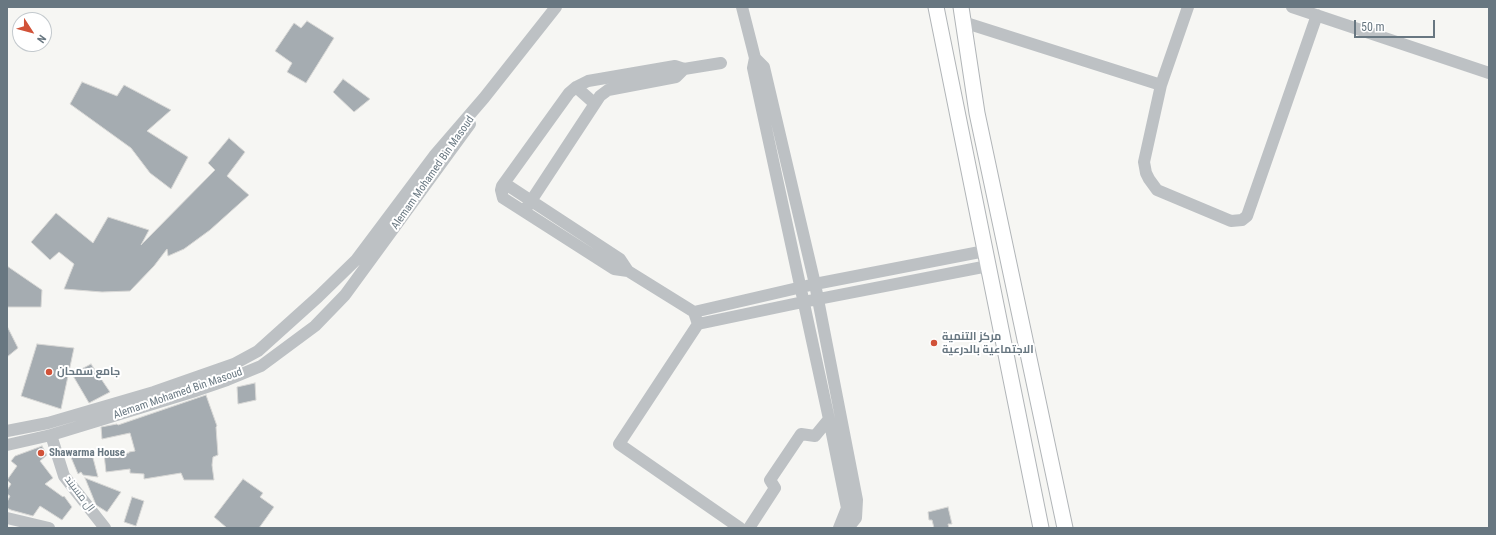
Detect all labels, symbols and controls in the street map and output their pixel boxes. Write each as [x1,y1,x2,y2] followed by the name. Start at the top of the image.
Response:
[12,12,52,52] north arrow
[1356,12,1437,38] scale bar
[1361,20,1385,34] text: 50 m
[34,32,49,45] text: N
[389,114,477,232] street label: Alemam Mohamed Bin Masoud
[942,330,1034,356] place label: مركز التنمية الاجتماعية بالدرعية
[929,338,939,348] marker: مركز التنمية الاجتماعية بالدرعية
[57,365,120,379] place label: جامع سمحان
[112,366,244,422] street label: Alemam Mohamed Bin Masoud
[44,367,54,377] marker: جامع سمحان
[49,446,125,460] place label: Shawarma House
[36,448,46,458] marker: Shawarma House
[61,473,97,515] street label: ال مسيند

